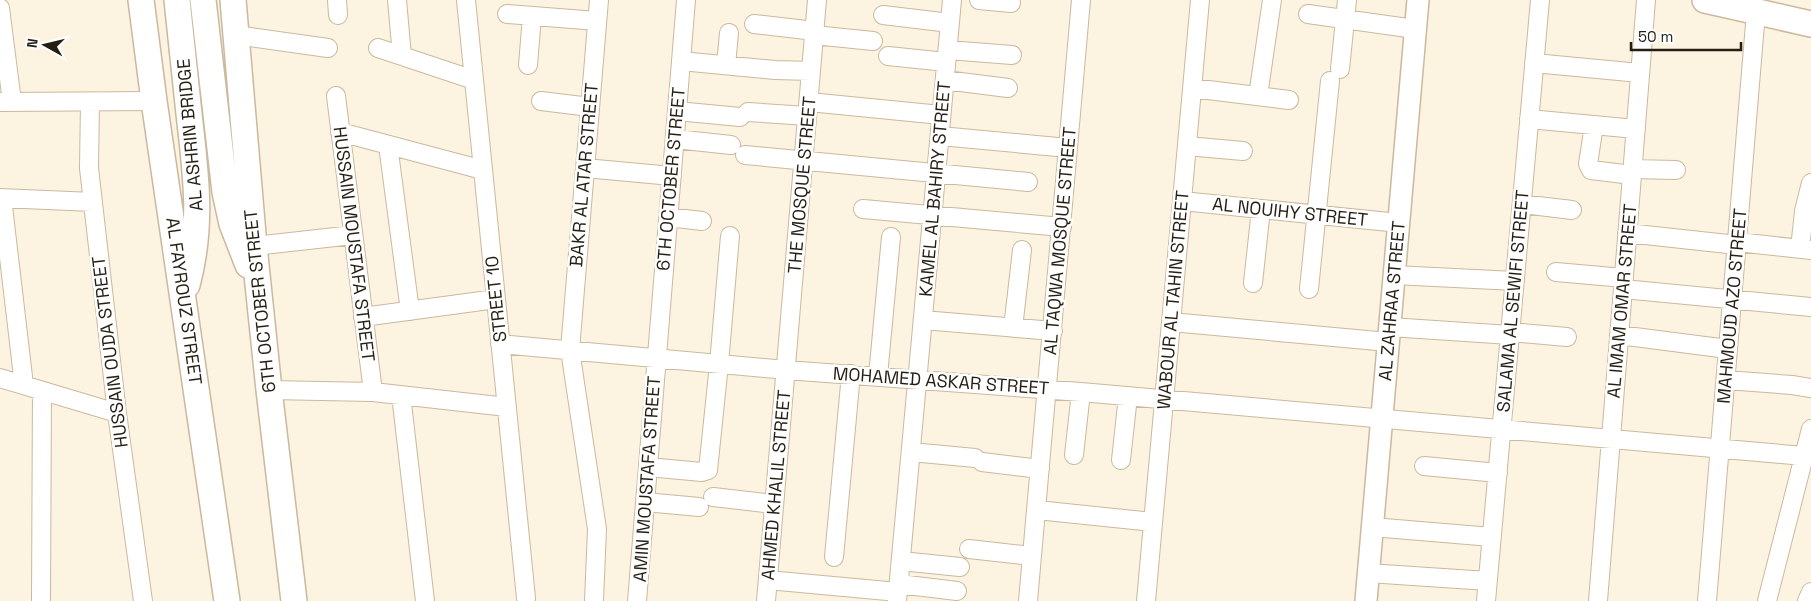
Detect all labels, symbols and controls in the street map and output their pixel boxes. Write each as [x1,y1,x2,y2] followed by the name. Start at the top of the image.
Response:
[20,20,70,70] north arrow
[1631,20,1741,52] scale bar
[1638,27,1673,46] text: 50 m
[23,37,42,49] text: N
[171,58,208,212] street label: AL ASHRIN BRIDGE
[914,80,955,298] street label: KAMEL AL BAHIRY STREET
[564,82,603,268] street label: BAKR AL ATAR STREET
[651,86,690,272] street label: 6TH OCTOBER STREET
[782,95,821,275] street label: THE MOSQUE STREET
[329,125,380,363] street label: HUSSAIN MOUSTAFA STREET
[1038,126,1081,356] street label: AL TAQWA MOSQUE STREET
[1491,188,1534,413] street label: SALAMA AL SEWIFI STREET
[1151,189,1194,410] street label: WABOUR AL TAHIN STREET
[1211,192,1369,231] street label: AL NOUIHY STREET
[1602,202,1641,399] street label: AL IMAM OMAR STREET
[1712,207,1752,405] street label: MAHMOUD AZO STREET
[238,208,281,394] street label: 6TH OCTOBER STREET
[161,216,208,387] street label: AL FAYROUZ STREET
[1373,220,1410,382] street label: AL ZAHRAA STREET
[86,255,133,449] street label: HUSSAIN OUDA STREET
[480,255,511,343] street label: STREET 10
[832,361,1050,400] street label: MOHAMED ASKAR STREET
[628,375,665,583] street label: AMIN MOUSTAFA STREET
[756,388,795,581] street label: AHMED KHALIL STREET

